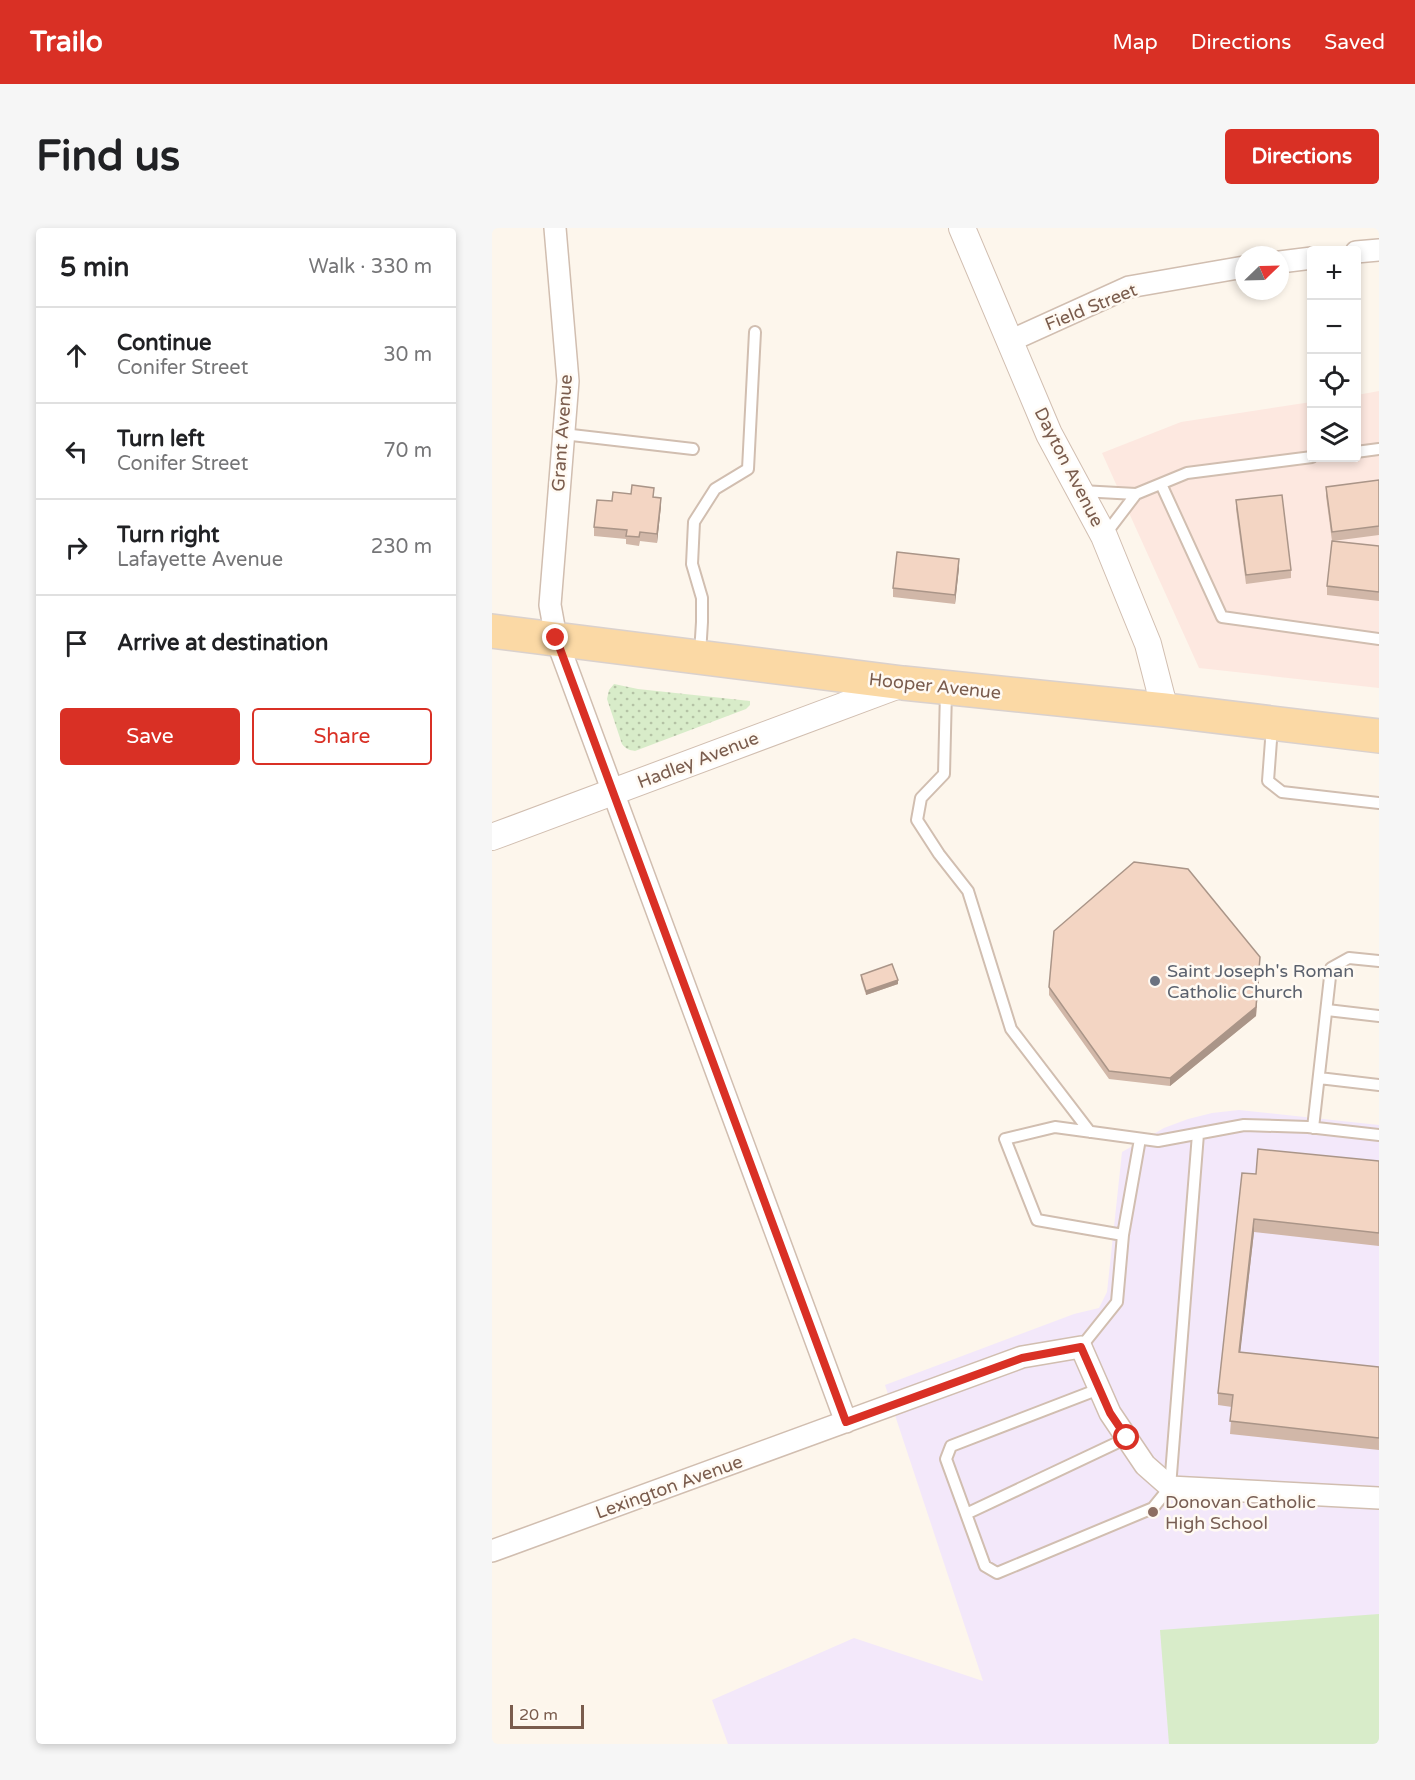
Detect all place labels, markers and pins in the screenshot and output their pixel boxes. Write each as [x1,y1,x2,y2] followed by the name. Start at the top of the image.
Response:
[1167,960,1354,1003] place label: Saint Joseph's Roman Catholic Church
[1148,974,1162,988] marker: Saint Joseph's Roman Catholic Church
[1165,1491,1316,1534] place label: Donovan Catholic High School
[1146,1505,1160,1519] marker: Donovan Catholic High School

